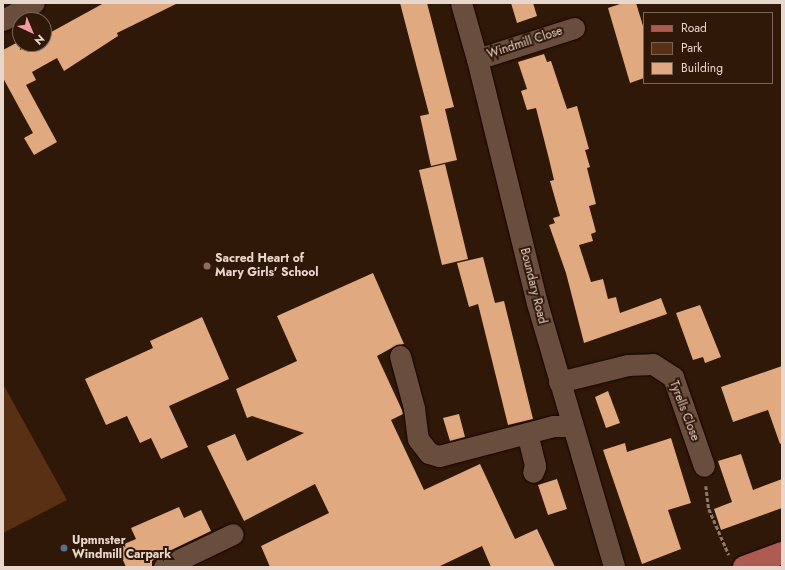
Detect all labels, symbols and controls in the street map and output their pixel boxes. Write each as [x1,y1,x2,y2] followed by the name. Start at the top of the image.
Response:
[12,12,52,52] north arrow
[643,12,773,84] legend
[681,19,707,37] text: Road
[486,24,564,62] street label: Windmill Close
[31,31,48,49] text: N
[681,39,702,57] text: Park
[681,59,723,77] text: Building
[517,247,549,325] street label: Boundary Road
[215,252,319,280] place label: Sacred Heart of Mary Girls' School
[202,261,212,271] marker: Sacred Heart of Mary Girls' School
[666,379,702,443] street label: Tyrells Close
[72,534,171,562] place label: Upmnster Windmill Carpark
[59,543,69,553] marker: Upmnster Windmill Carpark

